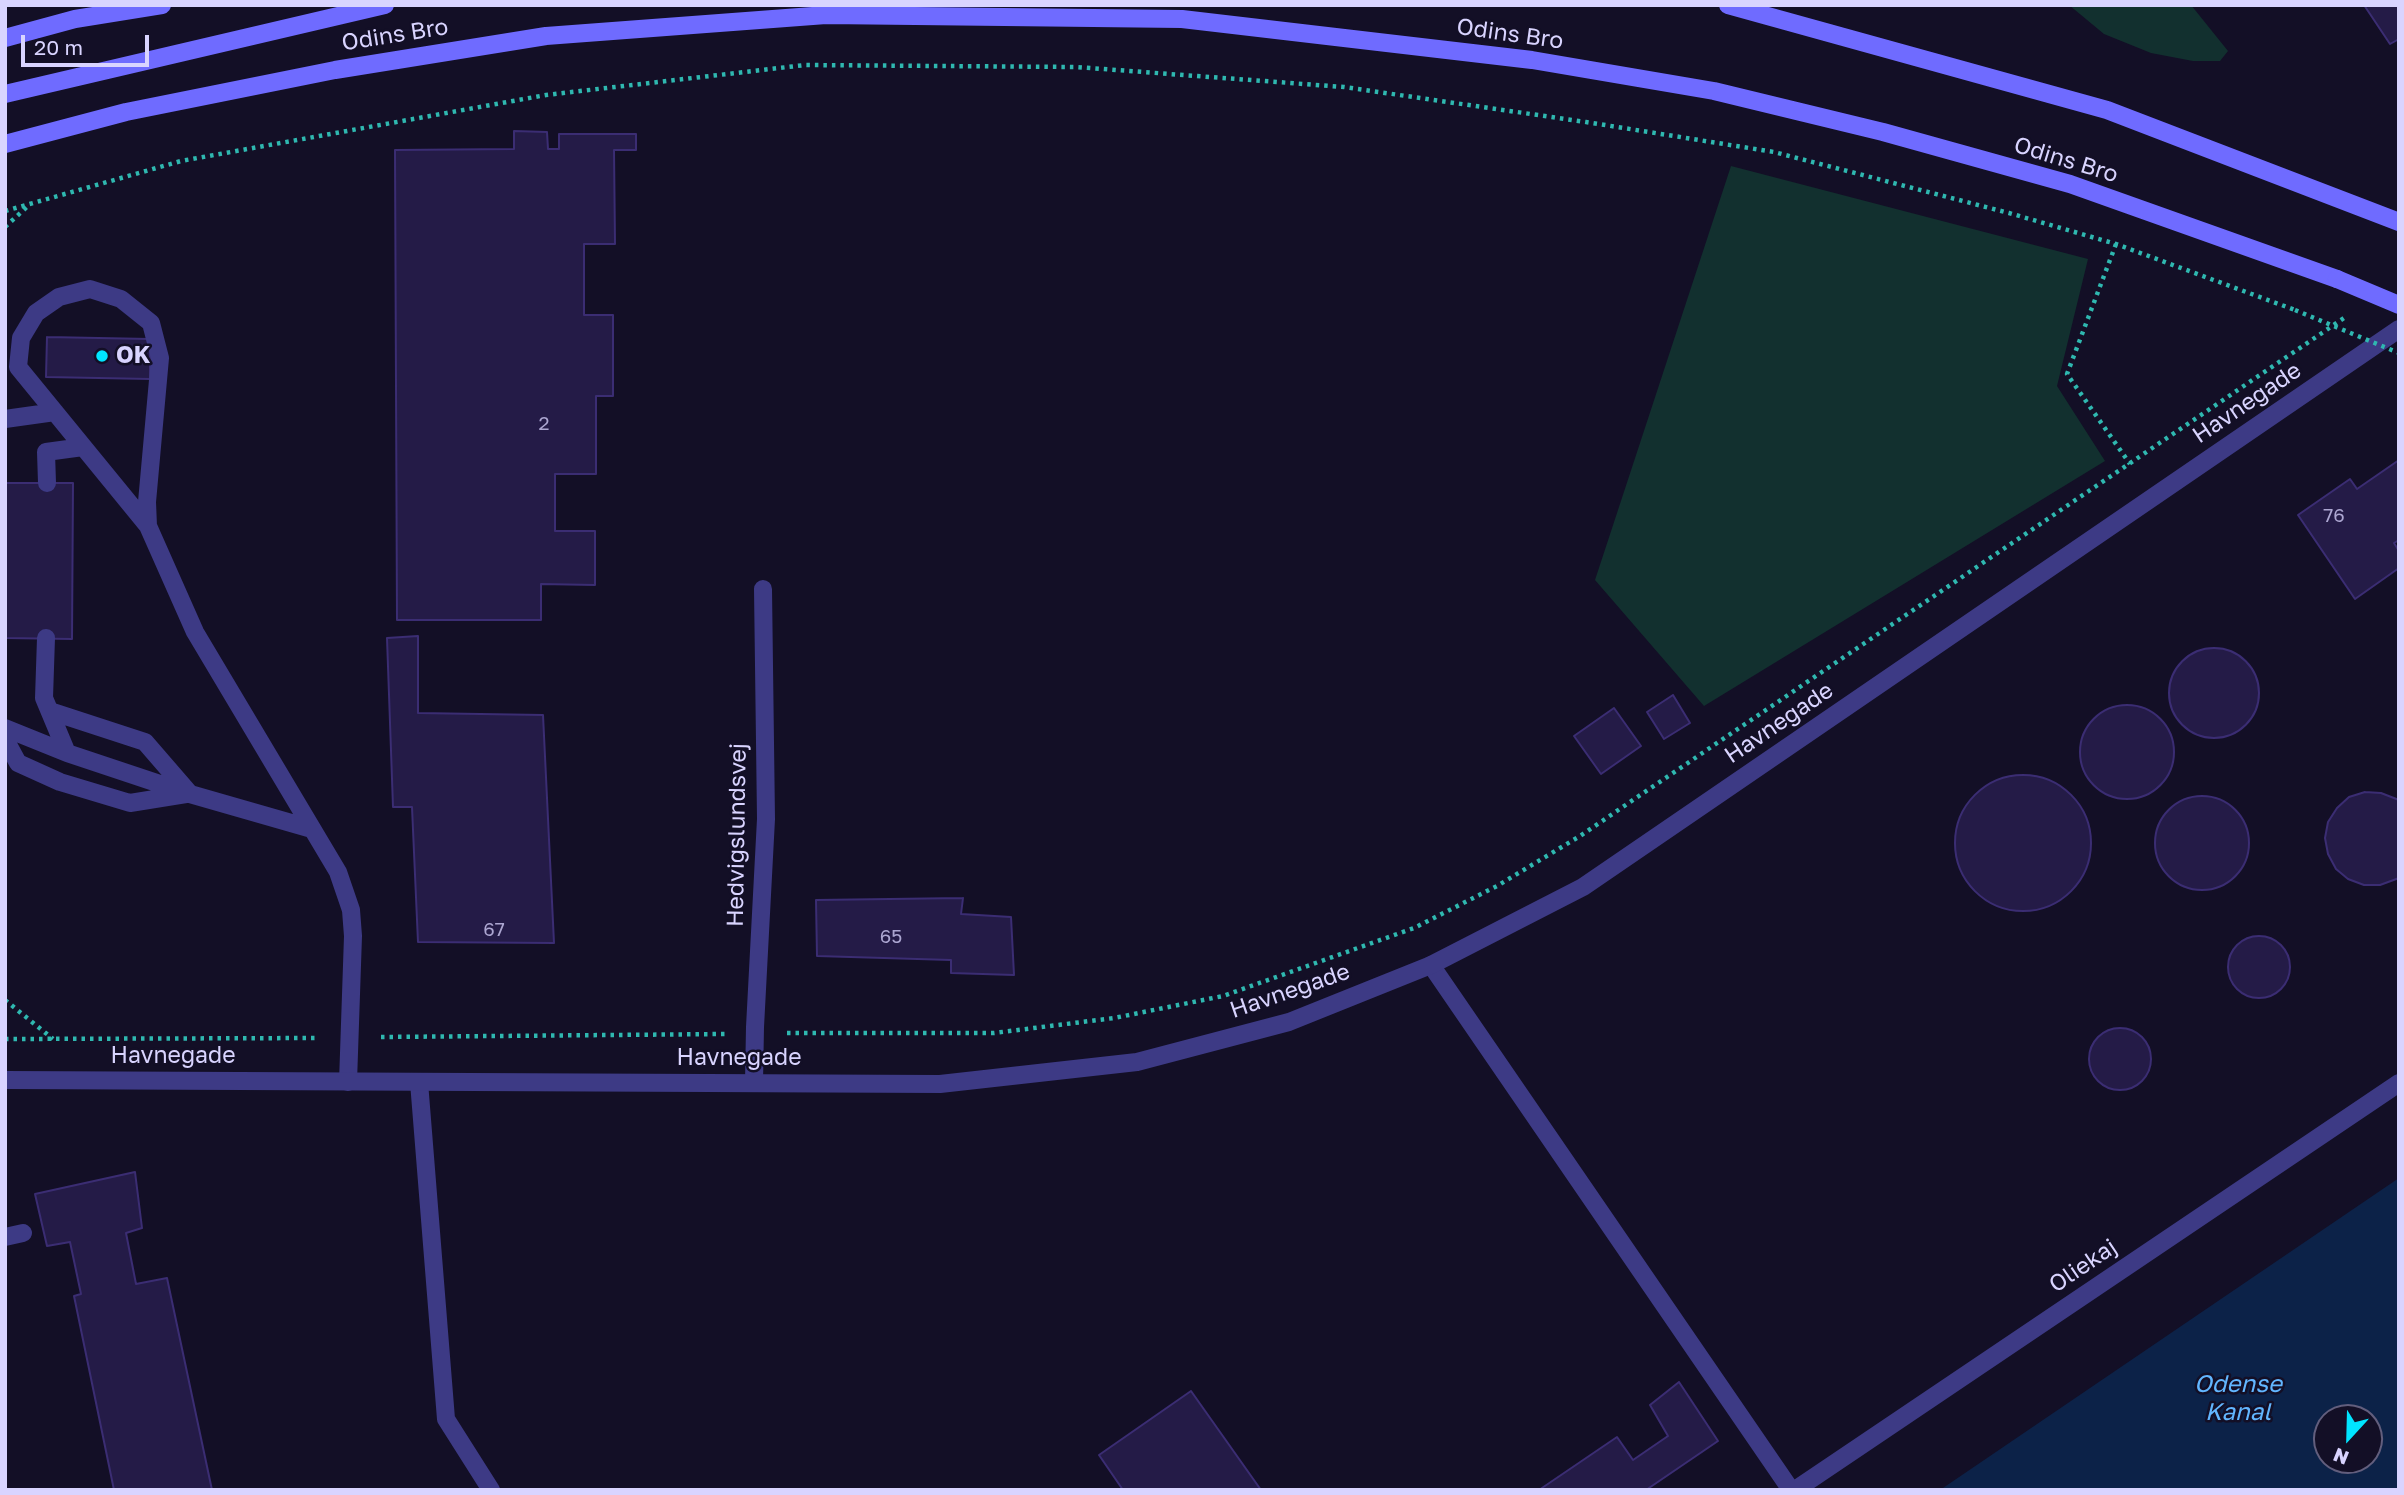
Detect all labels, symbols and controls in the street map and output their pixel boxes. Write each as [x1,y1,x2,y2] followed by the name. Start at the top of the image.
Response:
[340,13,450,57] street label: Odins Bro
[1455,13,1565,55] street label: Odins Bro
[24,21,152,65] scale bar
[34,34,83,60] text: 20 m
[2011,131,2121,189] street label: Odins Bro
[116,342,150,370] place label: OK
[94,348,110,364] marker: OK
[2187,357,2307,449] street label: Havnegade
[538,413,550,435] house number: 2
[2323,505,2345,527] house number: 76
[1719,677,1839,769] street label: Havnegade
[722,743,752,927] street label: Hedvigslundsvej
[483,919,505,941] house number: 67
[880,926,902,948] house number: 65
[1226,958,1354,1024] street label: Havnegade
[110,1042,236,1070] street label: Havnegade
[676,1044,802,1072] street label: Havnegade
[2044,1233,2122,1299] street label: Oliekaj
[2194,1370,2282,1426] water label: Odense Kanal
[2313,1404,2383,1474] north arrow
[2330,1444,2352,1470] text: N

